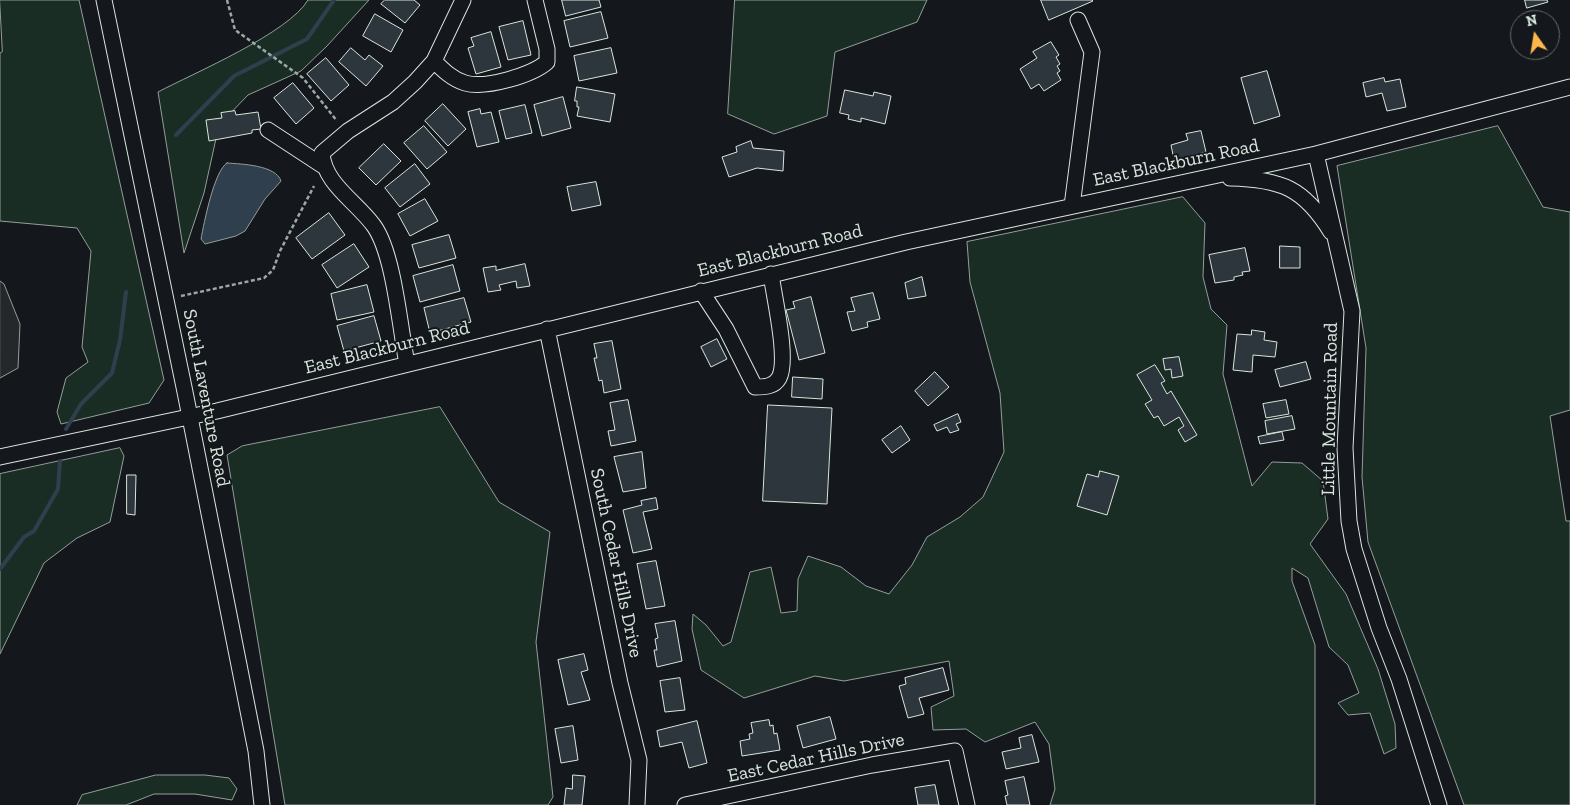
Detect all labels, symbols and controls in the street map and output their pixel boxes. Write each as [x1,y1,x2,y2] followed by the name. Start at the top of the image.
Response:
[1510,10,1560,60] north arrow
[1525,11,1539,30] text: N
[1091,134,1261,192] street label: East Blackburn Road
[695,219,865,283] street label: East Blackburn Road
[178,307,234,489] street label: South Laventure Road
[302,316,472,380] street label: East Blackburn Road
[1317,322,1343,496] street label: Little Mountain Road
[585,466,647,660] street label: South Cedar Hills Drive
[725,728,907,788] street label: East Cedar Hills Drive

